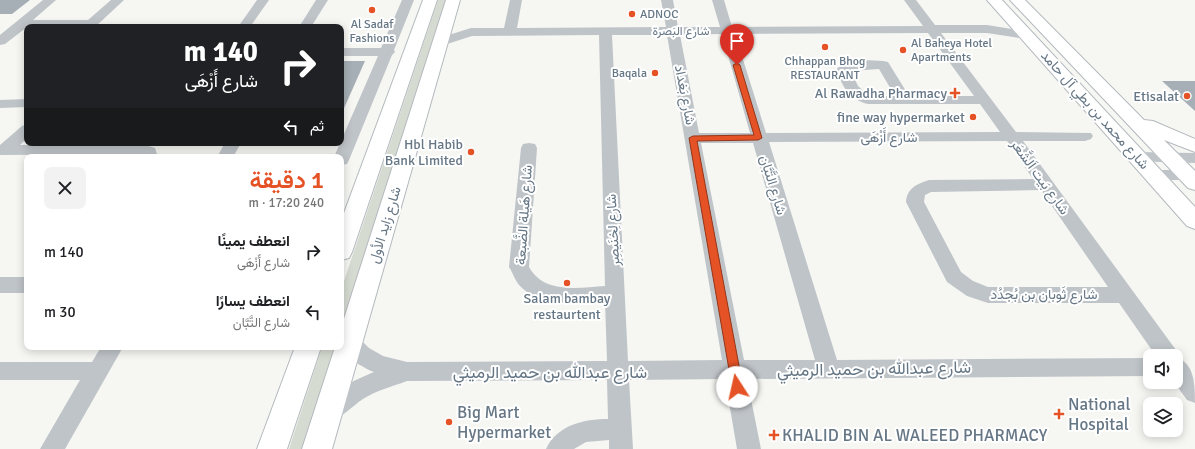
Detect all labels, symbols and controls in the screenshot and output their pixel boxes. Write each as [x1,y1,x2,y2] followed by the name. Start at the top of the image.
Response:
[367,5,377,15] marker: Al Sadaf Fashions
[640,7,678,22] place label: ADNOC
[627,9,637,19] marker: ADNOC
[349,17,395,46] place label: Al Sadaf Fashions
[653,24,709,40] street label: شارع البَصرة
[720,24,754,65] pin
[726,30,748,52] icon: arrive
[184,35,258,69] text: 140 m
[911,36,993,65] place label: Al Baheya Hotel Apartments
[272,40,324,92] icon: right
[820,42,830,52] marker: Chhappan Bhog RESTAURANT
[898,45,908,55] marker: Al Baheya Hotel Apartments
[1035,47,1153,175] street label: شارع محمد بن بطي آل حامد
[785,54,865,83] place label: Chhappan Bhog RESTAURANT
[669,64,699,127] street label: شارع بَغداد
[612,66,647,81] place label: Baqala
[650,68,660,78] marker: Baqala
[185,70,258,92] text: شارع أَزْهَى
[815,85,947,102] place label: Al Rawadha Pharmacy
[950,88,960,98] marker: Al Rawadha Pharmacy
[1133,88,1179,105] place label: Etisalat
[1182,91,1192,101] marker: Etisalat
[837,109,965,126] place label: fine way hypermarket
[968,112,978,122] marker: fine way hypermarket
[280,116,302,138] icon: left
[310,117,324,135] text: ثم
[861,127,918,148] street label: شارع أَزْهَى
[1005,134,1075,219] street label: شارع بَيت اَلشَّعَر
[385,136,463,169] place label: Hbl Habib Bank Limited
[466,147,476,157] marker: Hbl Habib Bank Limited
[754,153,791,217] street label: شارع التَّبَّان
[510,164,538,266] street label: شارع هَيلة الضَّبعة
[249,165,324,195] text: 1 دقيقة
[44,167,86,209] button: close
[365,184,407,266] street label: شارع زايد الأول
[603,193,625,267] street label: شارع لِخنَيصِر
[248,195,324,211] text: 240 m · 17:20
[218,232,290,250] text: انعطف يمينًا
[302,241,324,263] icon: right
[44,243,84,261] text: 140 m
[237,255,290,271] text: شارع أَزْهَى
[562,278,572,288] marker: Salam bambay restaurtent
[990,286,1098,305] street label: شارع ثَوبان بن بُجدُد
[524,290,611,323] place label: Salam bambay restaurtent
[216,292,290,310] text: انعطف يسارًا
[302,301,324,323] icon: left
[44,303,75,321] text: 30 m
[233,315,290,331] text: شارع التَّبَّان
[1143,349,1183,437] map controls
[1143,349,1183,389] button: sound
[777,357,971,384] street label: شارع عبدالله بن حميد الرميثي
[453,362,647,386] street label: شارع عبدالله بن حميد الرميثي
[716,366,758,408] position arrow
[1068,394,1130,435] place label: National Hospital
[1143,397,1183,437] button: layers
[457,402,551,443] place label: Big Mart Hypermarket
[1053,408,1065,420] marker: National Hospital
[444,417,454,427] marker: Big Mart Hypermarket
[782,425,1048,446] place label: KHALID BIN AL WALEED PHARMACY
[769,430,779,440] marker: KHALID BIN AL WALEED PHARMACY

